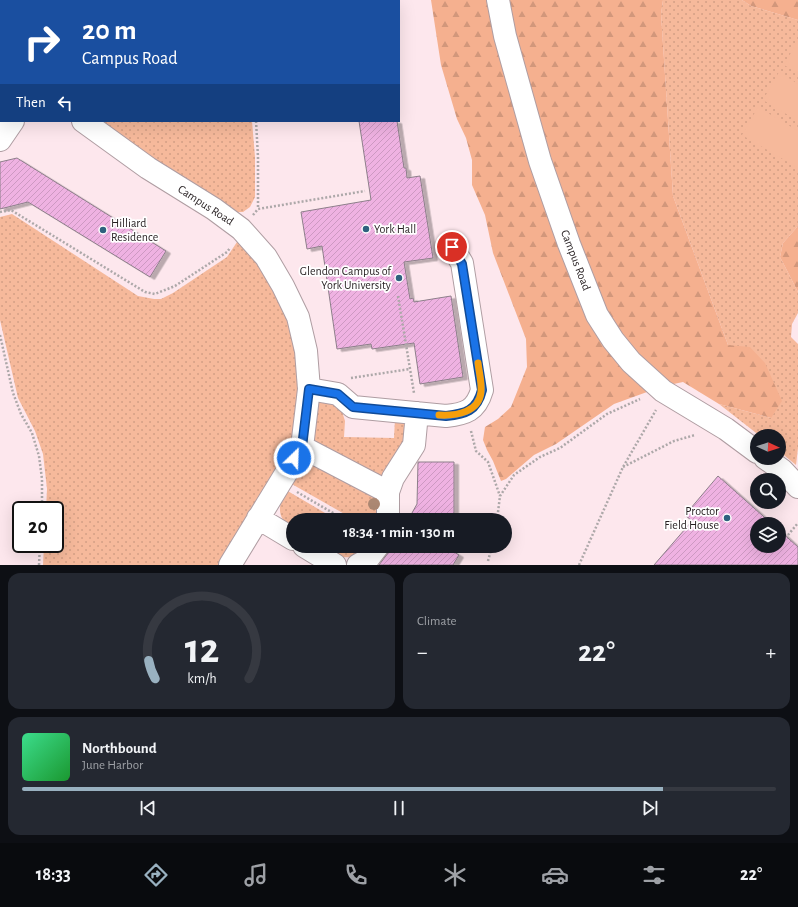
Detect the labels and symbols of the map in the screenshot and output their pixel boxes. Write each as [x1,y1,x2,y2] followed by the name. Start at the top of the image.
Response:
[176,183,236,227] street label: Campus Road
[111,217,158,243] place label: Hilliard Residence
[374,223,416,235] place label: York Hall
[361,224,371,234] marker: York Hall
[98,225,108,235] marker: Hilliard Residence
[559,228,593,292] street label: Campus Road
[435,230,469,264] pin
[300,265,392,292] place label: Glendon Campus of York University
[394,273,404,283] marker: Glendon Campus of York University
[750,429,786,465] north arrow
[273,437,315,479] position arrow
[12,501,64,553] speed limit sign: 20
[664,505,719,531] place label: Proctor Field House
[722,513,732,523] marker: Proctor Field House

